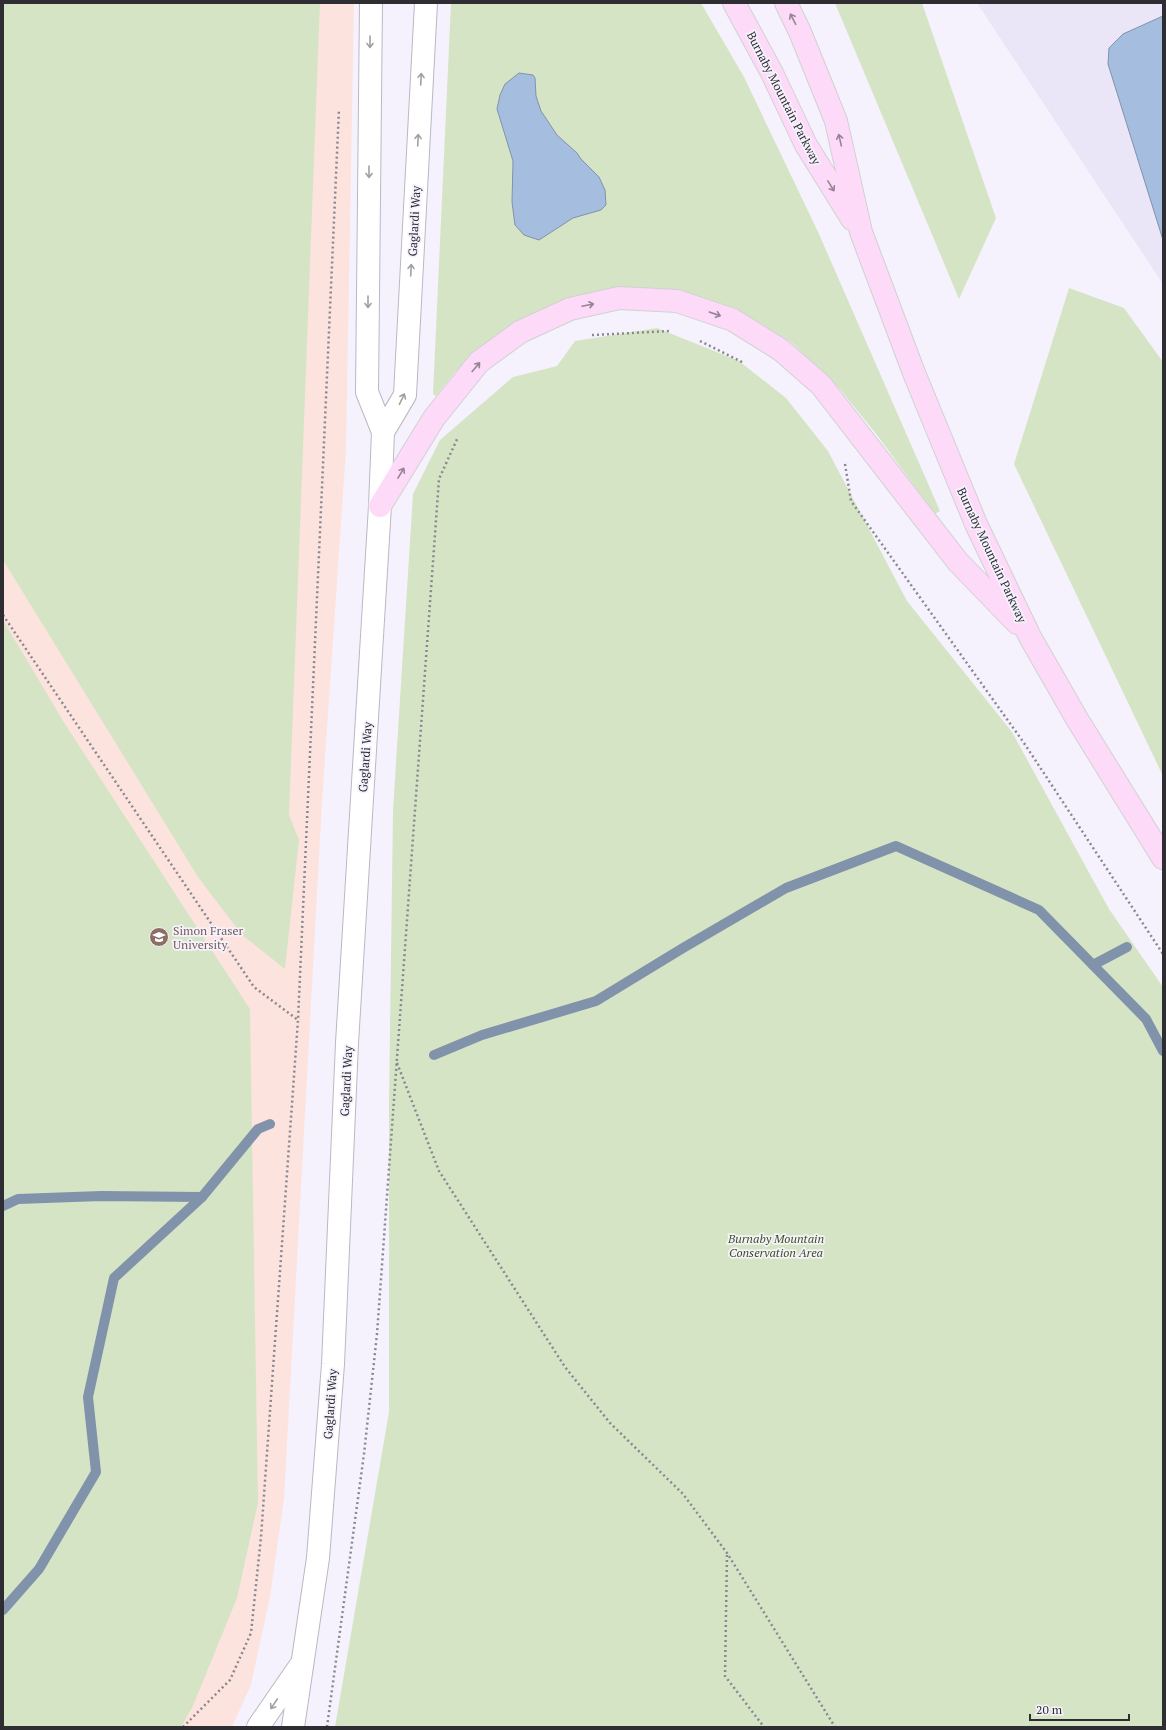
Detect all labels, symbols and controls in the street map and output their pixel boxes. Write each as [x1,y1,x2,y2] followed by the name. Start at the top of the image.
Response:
[789,13,797,25] one-way arrow
[744,29,825,168] street label: Burnaby Mountain Parkway
[366,35,374,48] one-way arrow
[418,73,425,86] one-way arrow
[835,133,843,146] one-way arrow
[414,134,422,147] one-way arrow
[365,165,373,178] one-way arrow
[827,180,835,191] one-way arrow
[405,184,423,257] street label: Gaglardi Way
[408,264,415,277] one-way arrow
[364,295,372,308] one-way arrow
[581,300,594,308] one-way arrow
[709,310,721,318] one-way arrow
[471,362,480,372] one-way arrow
[399,393,406,405] one-way arrow
[397,467,405,479] one-way arrow
[954,485,1030,626] street label: Burnaby Mountain Parkway
[355,720,375,793] street label: Gaglardi Way
[173,923,244,952] place label: Simon Fraser University
[148,926,170,948] school or university icon: Simon Fraser University
[337,1044,355,1117] street label: Gaglardi Way
[727,1231,824,1260] park label: Burnaby Mountain Conservation Area
[320,1367,340,1440] street label: Gaglardi Way
[1030,1696,1129,1722] scale bar
[270,1698,278,1709] one-way arrow
[1036,1702,1063,1717] text: 20 m

